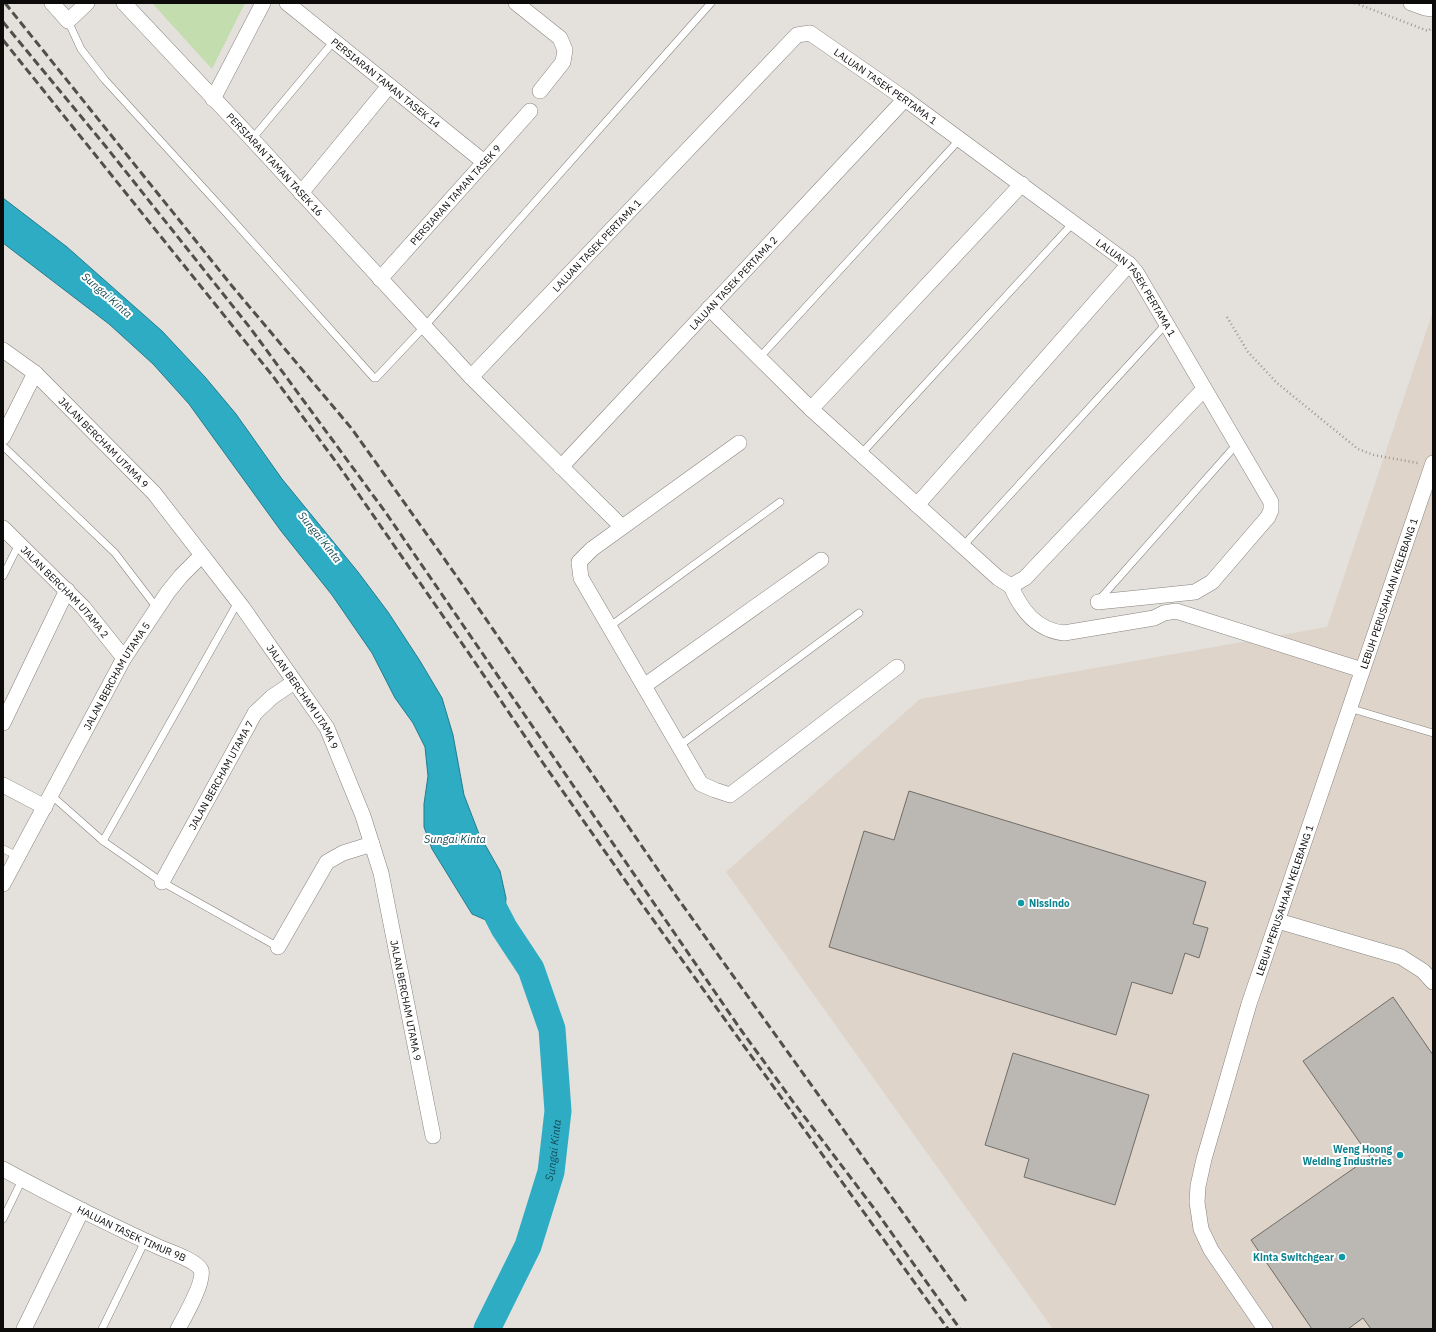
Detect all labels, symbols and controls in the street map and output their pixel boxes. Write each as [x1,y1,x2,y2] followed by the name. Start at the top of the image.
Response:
[329,35,443,131] street label: PERSIARAN TAMAN TASEK 14
[832,45,940,127] street label: LALUAN TASEK PERTAMA 1
[224,110,326,219] street label: PERSIARAN TAMAN TASEK 16
[407,142,503,248] street label: PERSIARAN TAMAN TASEK 9
[549,196,644,294] street label: LALUAN TASEK PERTAMA 1
[686,233,780,332] street label: LALUAN TASEK PERTAMA 2
[1094,236,1179,339] street label: LALUAN TASEK PERTAMA 1
[79,269,135,321] water label: Sungai Kinta
[56,394,152,490] street label: JALAN BERCHAM UTAMA 9
[295,508,345,566] water label: Sungai Kinta
[1357,516,1420,671] street label: LEBUH PERUSAHAAN KELEBANG 1
[18,543,112,641] street label: JALAN BERCHAM UTAMA 2
[80,619,153,732] street label: JALAN BERCHAM UTAMA 5
[264,642,341,751] street label: JALAN BERCHAM UTAMA 9
[186,718,256,832] street label: JALAN BERCHAM UTAMA 7
[1253,823,1316,977] street label: LEBUH PERUSAHAAN KELEBANG 1
[424,832,486,846] water label: Sungai Kinta
[1029,897,1070,910] place label: Nissindo
[1016,898,1026,908] marker: Nissindo
[388,939,424,1062] street label: JALAN BERCHAM UTAMA 9
[542,1119,564,1183] water label: Sungai Kinta
[1302,1143,1392,1168] place label: Weng Hoong Welding Industries
[1395,1150,1405,1160] marker: Weng Hoong Welding Industries
[75,1202,188,1264] street label: HALUAN TASEK TIMUR 9B
[1253,1251,1334,1264] place label: Kinta Switchgear
[1337,1252,1347,1262] marker: Kinta Switchgear

